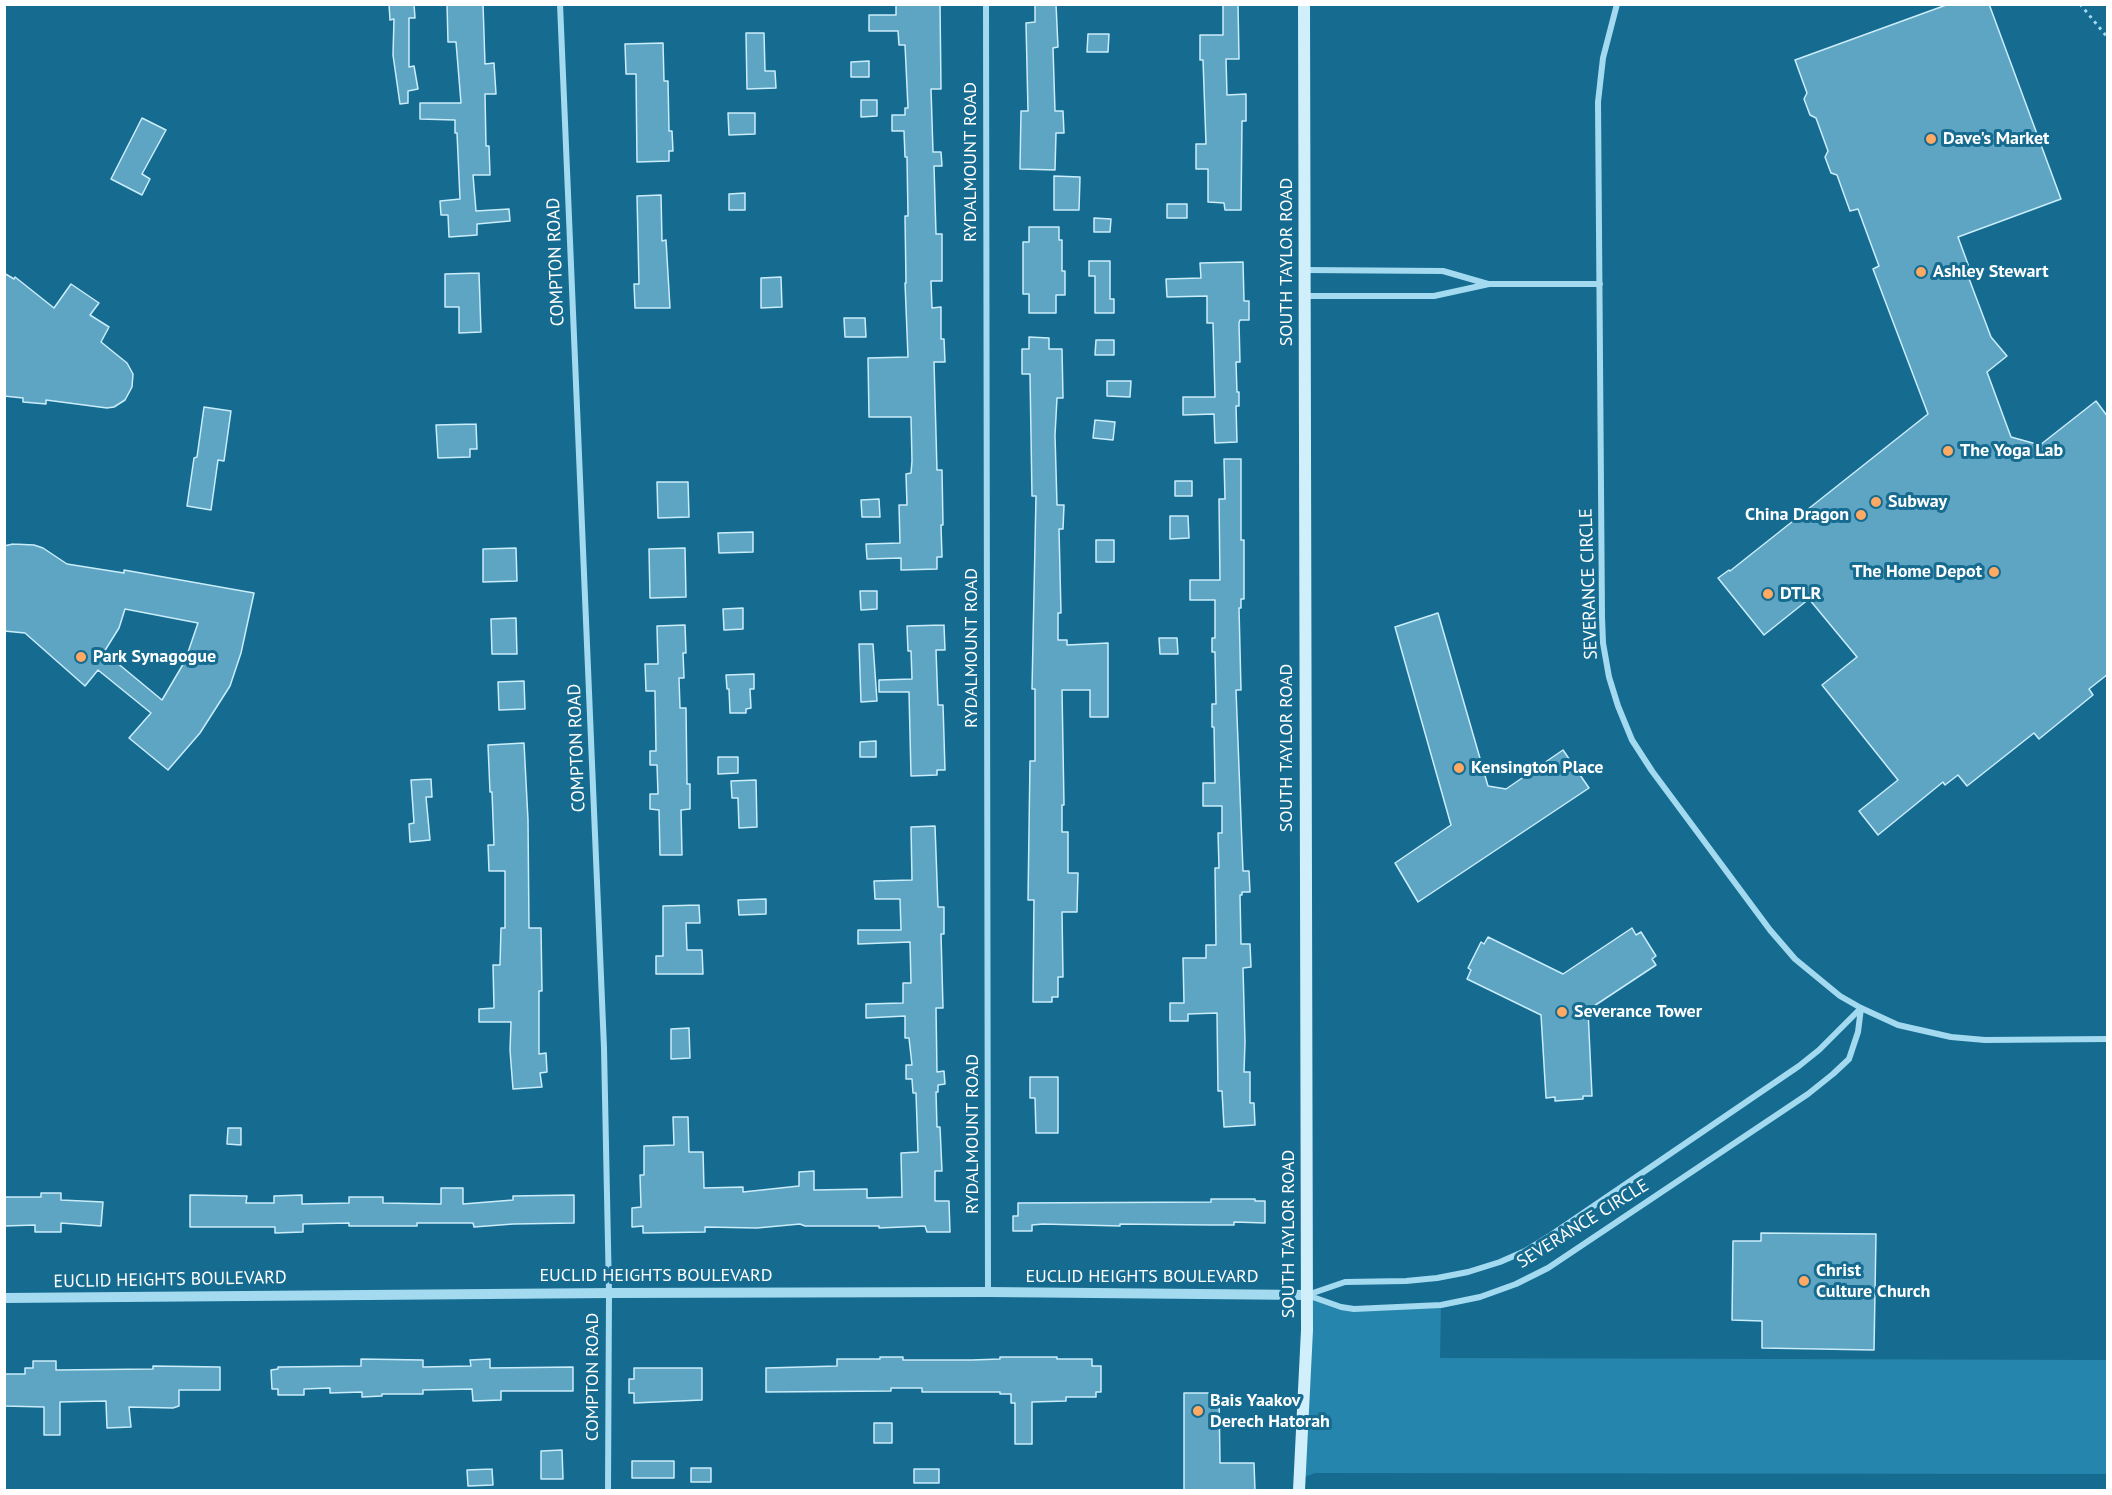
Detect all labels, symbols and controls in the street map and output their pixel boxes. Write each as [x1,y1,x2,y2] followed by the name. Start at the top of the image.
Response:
[960,82,982,242] street label: RYDALMOUNT ROAD
[1943,128,2049,150] place label: Dave's Market
[1924,132,1938,146] marker: Dave's Market
[1276,178,1298,346] street label: SOUTH TAYLOR ROAD
[543,197,569,327] street label: COMPTON ROAD
[1933,261,2048,283] place label: Ashley Stewart
[1914,265,1928,279] marker: Ashley Stewart
[1960,440,2063,462] place label: The Yoga Lab
[1941,444,1955,458] marker: The Yoga Lab
[1888,491,1947,513] place label: Subway
[1869,495,1883,509] marker: Subway
[1745,504,1849,526] place label: China Dragon
[1576,508,1602,660] street label: SEVERANCE CIRCLE
[1854,508,1868,522] marker: China Dragon
[1852,561,1982,583] place label: The Home Depot
[1987,565,2001,579] marker: The Home Depot
[961,568,983,728] street label: RYDALMOUNT ROAD
[1780,583,1821,605] place label: DTLR
[1761,587,1775,601] marker: DTLR
[93,646,216,668] place label: Park Synagogue
[74,650,88,664] marker: Park Synagogue
[1276,664,1298,832] street label: SOUTH TAYLOR ROAD
[564,683,590,813] street label: COMPTON ROAD
[1471,757,1604,779] place label: Kensington Place
[1452,761,1466,775] marker: Kensington Place
[1574,1001,1702,1023] place label: Severance Tower
[1555,1005,1569,1019] marker: Severance Tower
[962,1054,984,1214] street label: RYDALMOUNT ROAD
[1278,1150,1300,1318] street label: SOUTH TAYLOR ROAD
[1513,1175,1653,1273] street label: SEVERANCE CIRCLE
[1816,1260,1930,1302] place label: Christ Culture Church
[539,1265,773,1287] street label: EUCLID HEIGHTS BOULEVARD
[1025,1266,1259,1288] street label: EUCLID HEIGHTS BOULEVARD
[53,1267,287,1293] street label: EUCLID HEIGHTS BOULEVARD
[1797,1274,1811,1288] marker: Christ Culture Church
[582,1313,604,1441] street label: COMPTON ROAD
[1210,1390,1330,1432] place label: Bais Yaakov Derech Hatorah
[1191,1404,1205,1418] marker: Bais Yaakov Derech Hatorah

